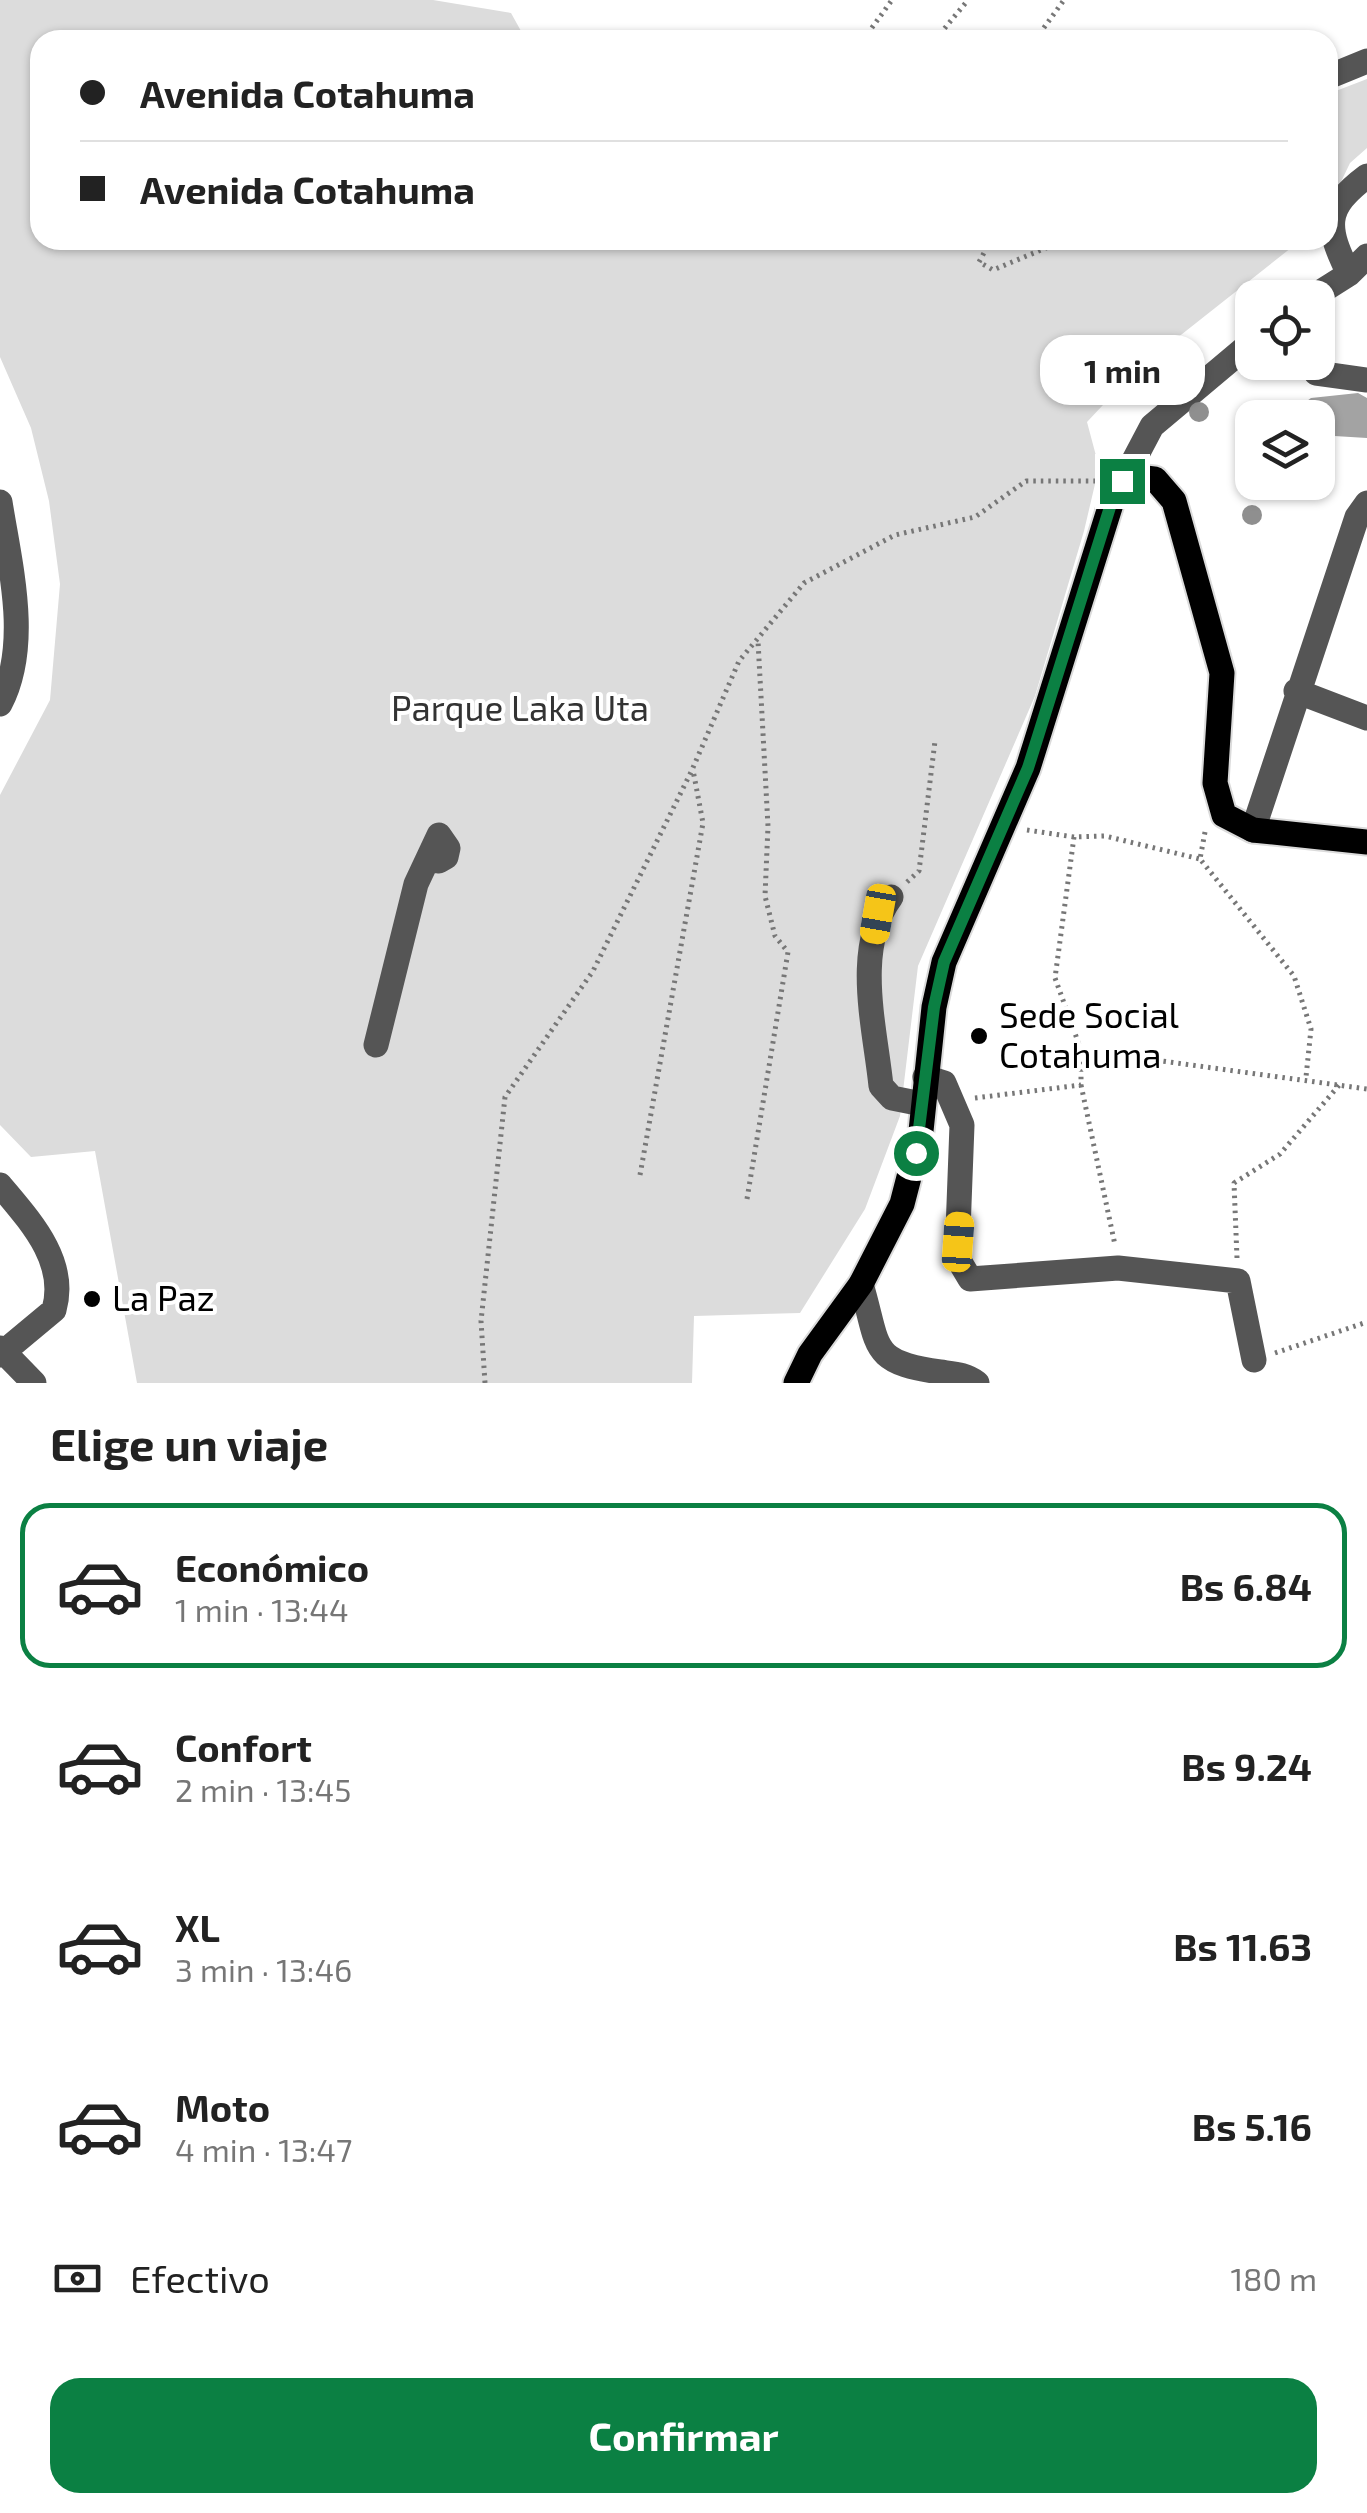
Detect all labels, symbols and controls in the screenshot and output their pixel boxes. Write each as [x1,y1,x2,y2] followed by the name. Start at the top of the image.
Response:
[140,70,475,116] text: Avenida Cotahuma
[140,166,475,212] text: Avenida Cotahuma
[1235,280,1335,500] map controls
[1235,280,1335,380] button: locate
[1040,336,1204,406] callout: 1 min
[1084,351,1161,389] text: 1 min
[1235,400,1335,500] button: layers
[1100,459,1145,504] route end
[391,686,649,728] park label: Parque Laka Uta
[858,882,898,946] car
[999,993,1180,1075] place label: Sede Social Cotahuma
[968,1025,990,1047] marker: Sede Social Cotahuma
[894,1131,939,1176] route start
[941,1211,975,1273] car
[112,1276,215,1318] place label: La Paz
[81,1288,103,1310] marker: La Paz
[50,1416,328,1470] text: Elige un viaje
[55,1541,145,1631] icon: car
[175,1544,369,1590] text: Económico
[1180,1563,1312,1609] text: Bs 6.84
[175,1590,349,1628] text: 1 min · 13:44
[55,1721,145,1811] icon: car
[175,1724,312,1770] text: Confort
[1181,1743,1312,1789] text: Bs 9.24
[175,1770,351,1808] text: 2 min · 13:45
[55,1901,145,1991] icon: car
[175,1904,220,1950] text: XL
[1173,1923,1312,1969] text: Bs 11.63
[175,1950,352,1988] text: 3 min · 13:46
[55,2081,145,2171] icon: car
[175,2084,270,2130] text: Moto
[1192,2103,1312,2149] text: Bs 5.16
[175,2130,352,2168] text: 4 min · 13:47
[50,2251,105,2306] icon: cash
[130,2255,270,2301] text: Efectivo
[1230,2259,1317,2297] text: 180 m
[50,2378,1317,2493] button: Confirmar

